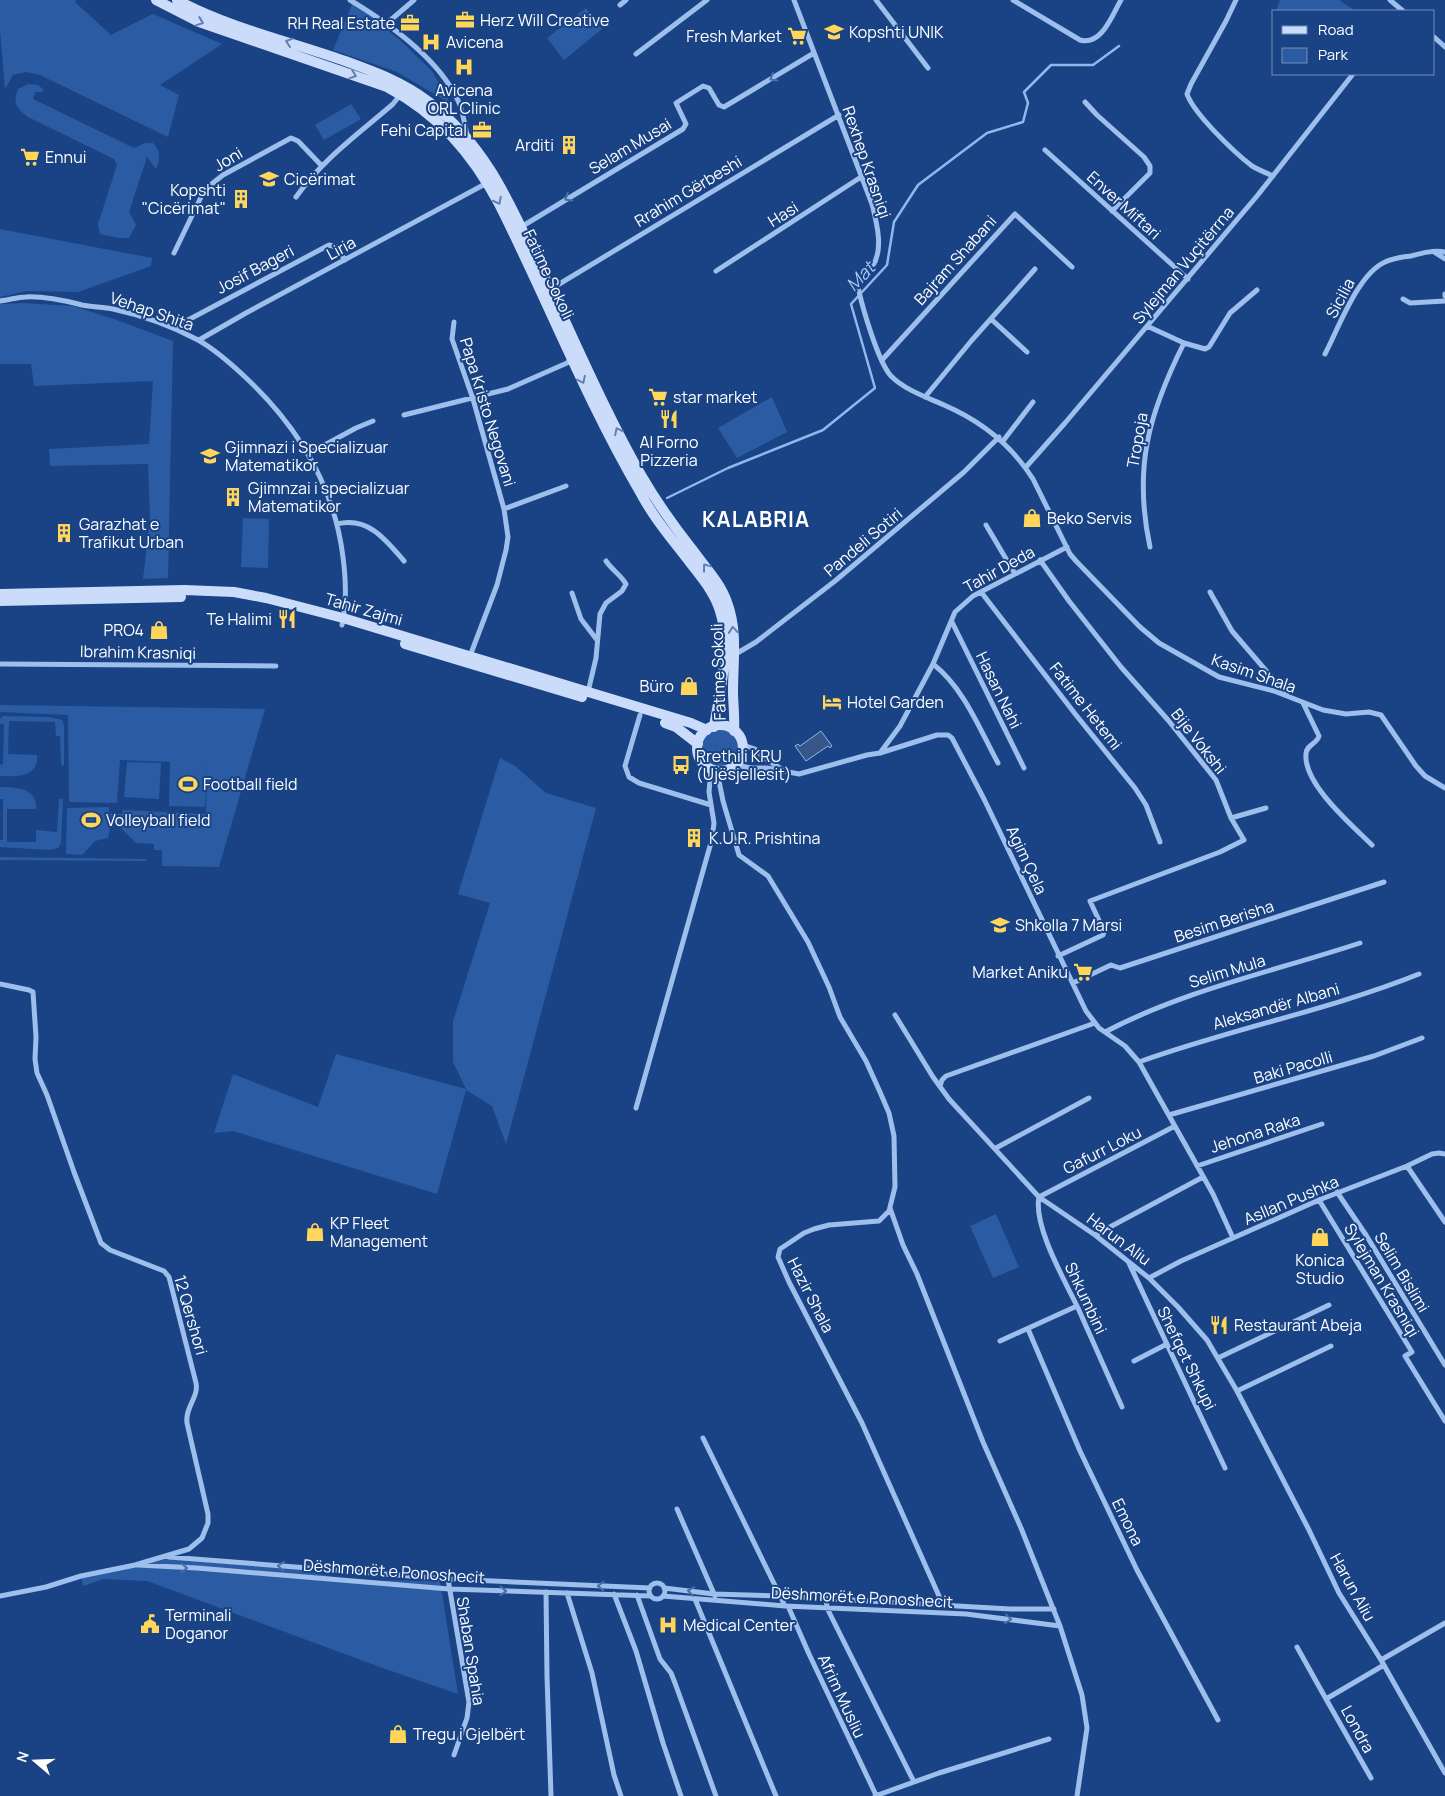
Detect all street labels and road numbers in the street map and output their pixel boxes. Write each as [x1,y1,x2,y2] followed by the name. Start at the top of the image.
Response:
[837,103,897,221] street label: Rexhep Krasniqi
[585,113,675,179] street label: Selam Musai
[209,142,247,176] street label: Joni
[630,150,746,232] street label: Rrahim Gërbeshi
[1082,166,1166,244] street label: Enver Miftari
[764,196,802,232] street label: Hasi
[1127,202,1239,328] street label: Sylejman Vuçitërrna
[909,210,1001,310] street label: Bajram Shabani
[519,225,579,323] street label: Fatime Sokoli
[322,231,360,265] street label: Liria
[212,239,298,299] street label: Josif Bageri
[1320,274,1360,322] street label: Sicilia
[107,286,197,336] street label: Vehap Shita
[455,335,521,489] street label: Papa Kristo Negovani
[1121,411,1153,469] street label: Tropoja
[819,503,907,581] street label: Pandeli Sotiri
[960,540,1038,598] street label: Tahir Deda
[323,587,405,631] street label: Tahir Zajmi
[705,623,731,721] street label: Fatime Sokoli
[80,640,196,664] street label: Ibrahim Krasniqi
[971,648,1027,732] street label: Hasan Nahi
[1209,648,1299,698] street label: Kasim Shala
[1045,658,1127,754] street label: Fatime Hetemi
[1166,704,1232,778] street label: Bije Vokshi
[1001,822,1053,898] street label: Agim Çela
[1171,895,1277,947] street label: Besim Berisha
[1186,949,1268,993] street label: Selim Mula
[1210,977,1342,1035] street label: Aleksandër Albani
[1251,1045,1335,1089] street label: Baki Pacolli
[1207,1108,1303,1158] street label: Jehona Raka
[1059,1121,1145,1179] street label: Gafurr Loku
[1240,1170,1342,1230] street label: Asllan Pushka
[1082,1208,1156,1270] street label: Harun Aliu
[1339,1219,1425,1341] street label: Sylejman Krasniqi
[1369,1228,1435,1316] street label: Selim Bislimi
[783,1254,839,1336] street label: Hazir Shala
[1060,1259,1112,1337] street label: Shkumbini
[169,1273,213,1357] street label: 12 Qershori
[1152,1302,1222,1414] street label: Shefqet Shkupi
[1107,1494,1149,1550] street label: Emona
[1325,1549,1381,1625] street label: Harun Aliu
[302,1554,486,1588] street label: Dëshmorët e Ponoshecit
[770,1581,954,1613] street label: Dëshmorët e Ponoshecit
[452,1595,490,1707] street label: Shaban Spahia
[813,1651,871,1741] street label: Afrim Musliu
[1336,1701,1380,1757] street label: Londra

